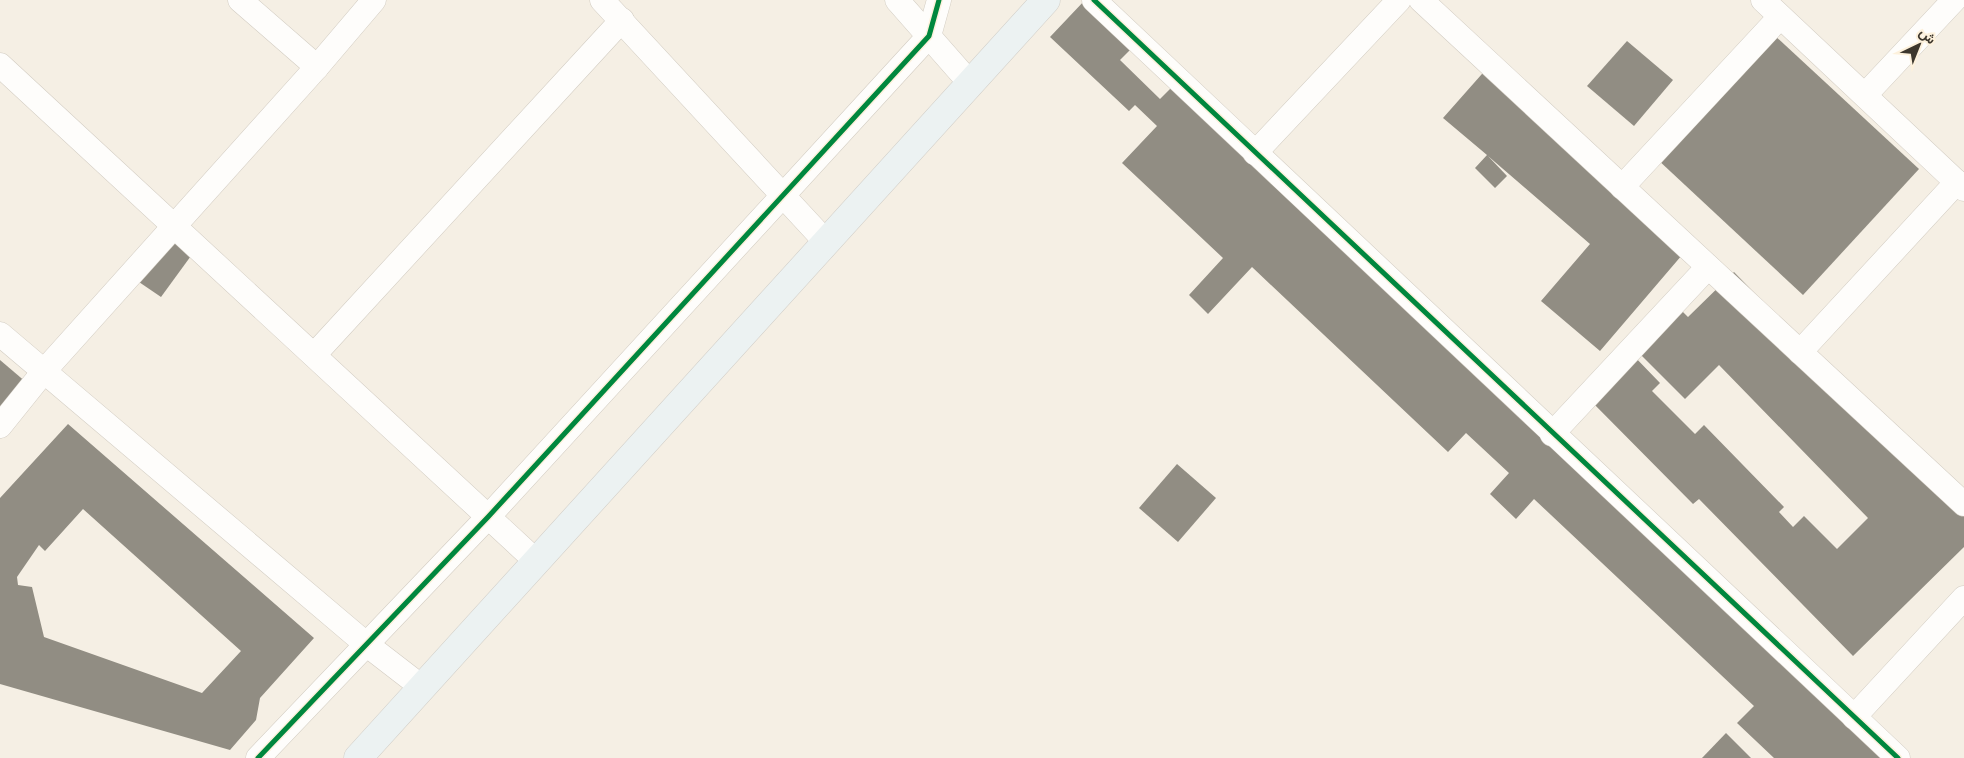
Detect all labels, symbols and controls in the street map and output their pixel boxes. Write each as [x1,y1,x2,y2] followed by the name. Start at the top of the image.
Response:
[1894,20,1944,70] north arrow
[1916,24,1940,48] text: ش

